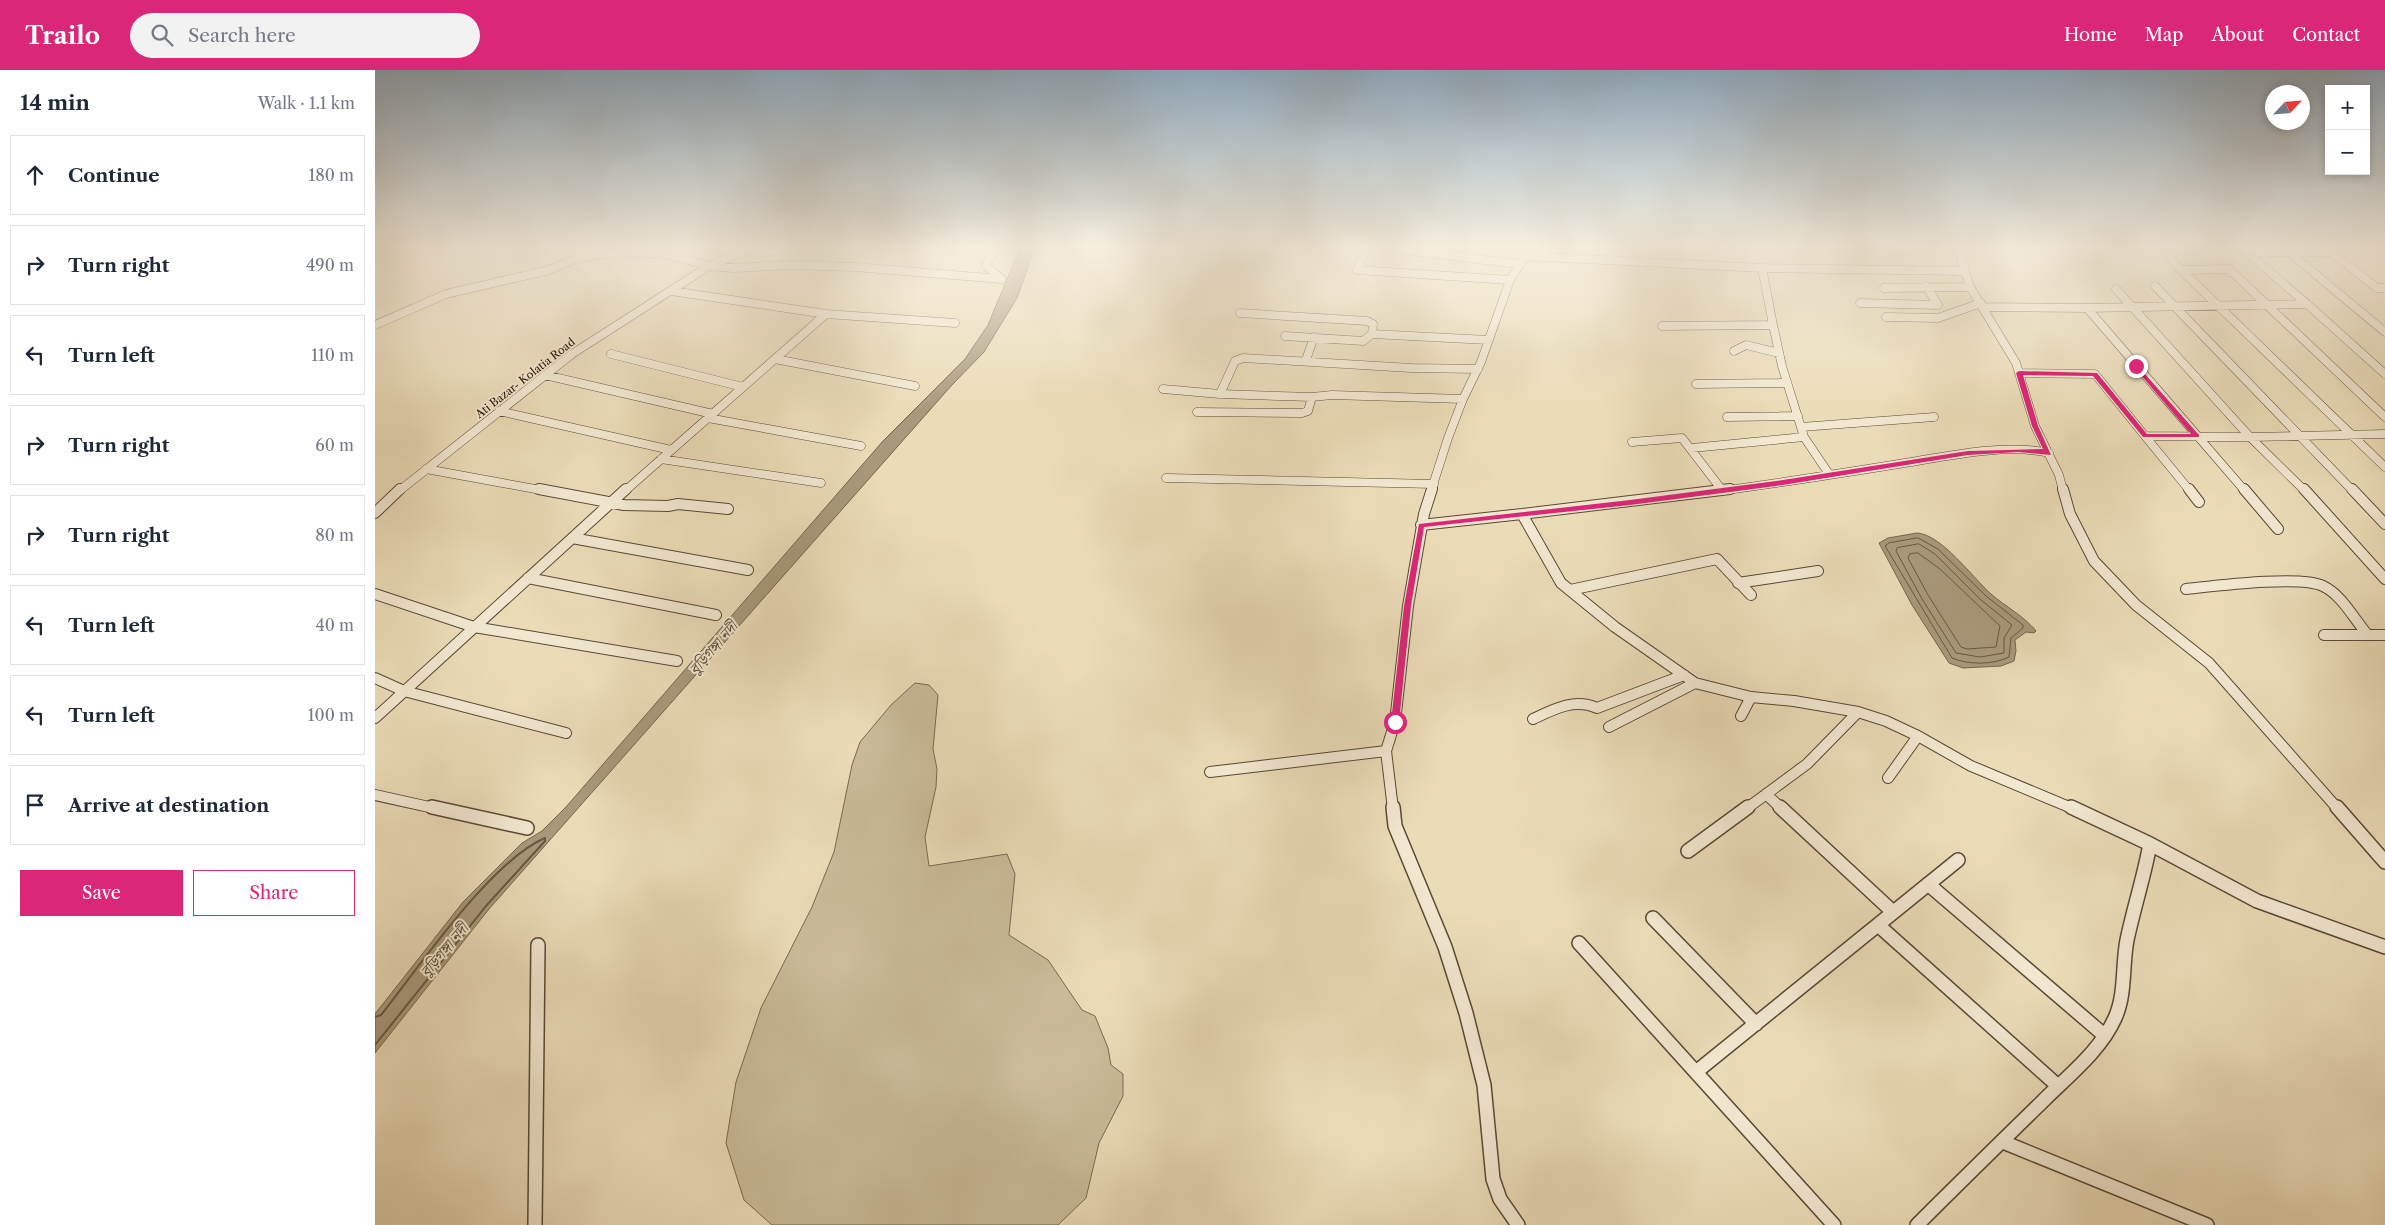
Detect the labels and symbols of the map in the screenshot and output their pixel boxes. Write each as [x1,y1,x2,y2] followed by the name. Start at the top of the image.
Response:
[2265,85,2310,130] north arrow
[472,335,578,422] street label: Ati Bazar- Kolatia Road
[2125,355,2148,378] route end
[685,616,743,679] water label: বুড়িগঙ্গা নদী
[1384,711,1407,734] route start
[416,918,474,981] water label: বুড়িগঙ্গা নদী

